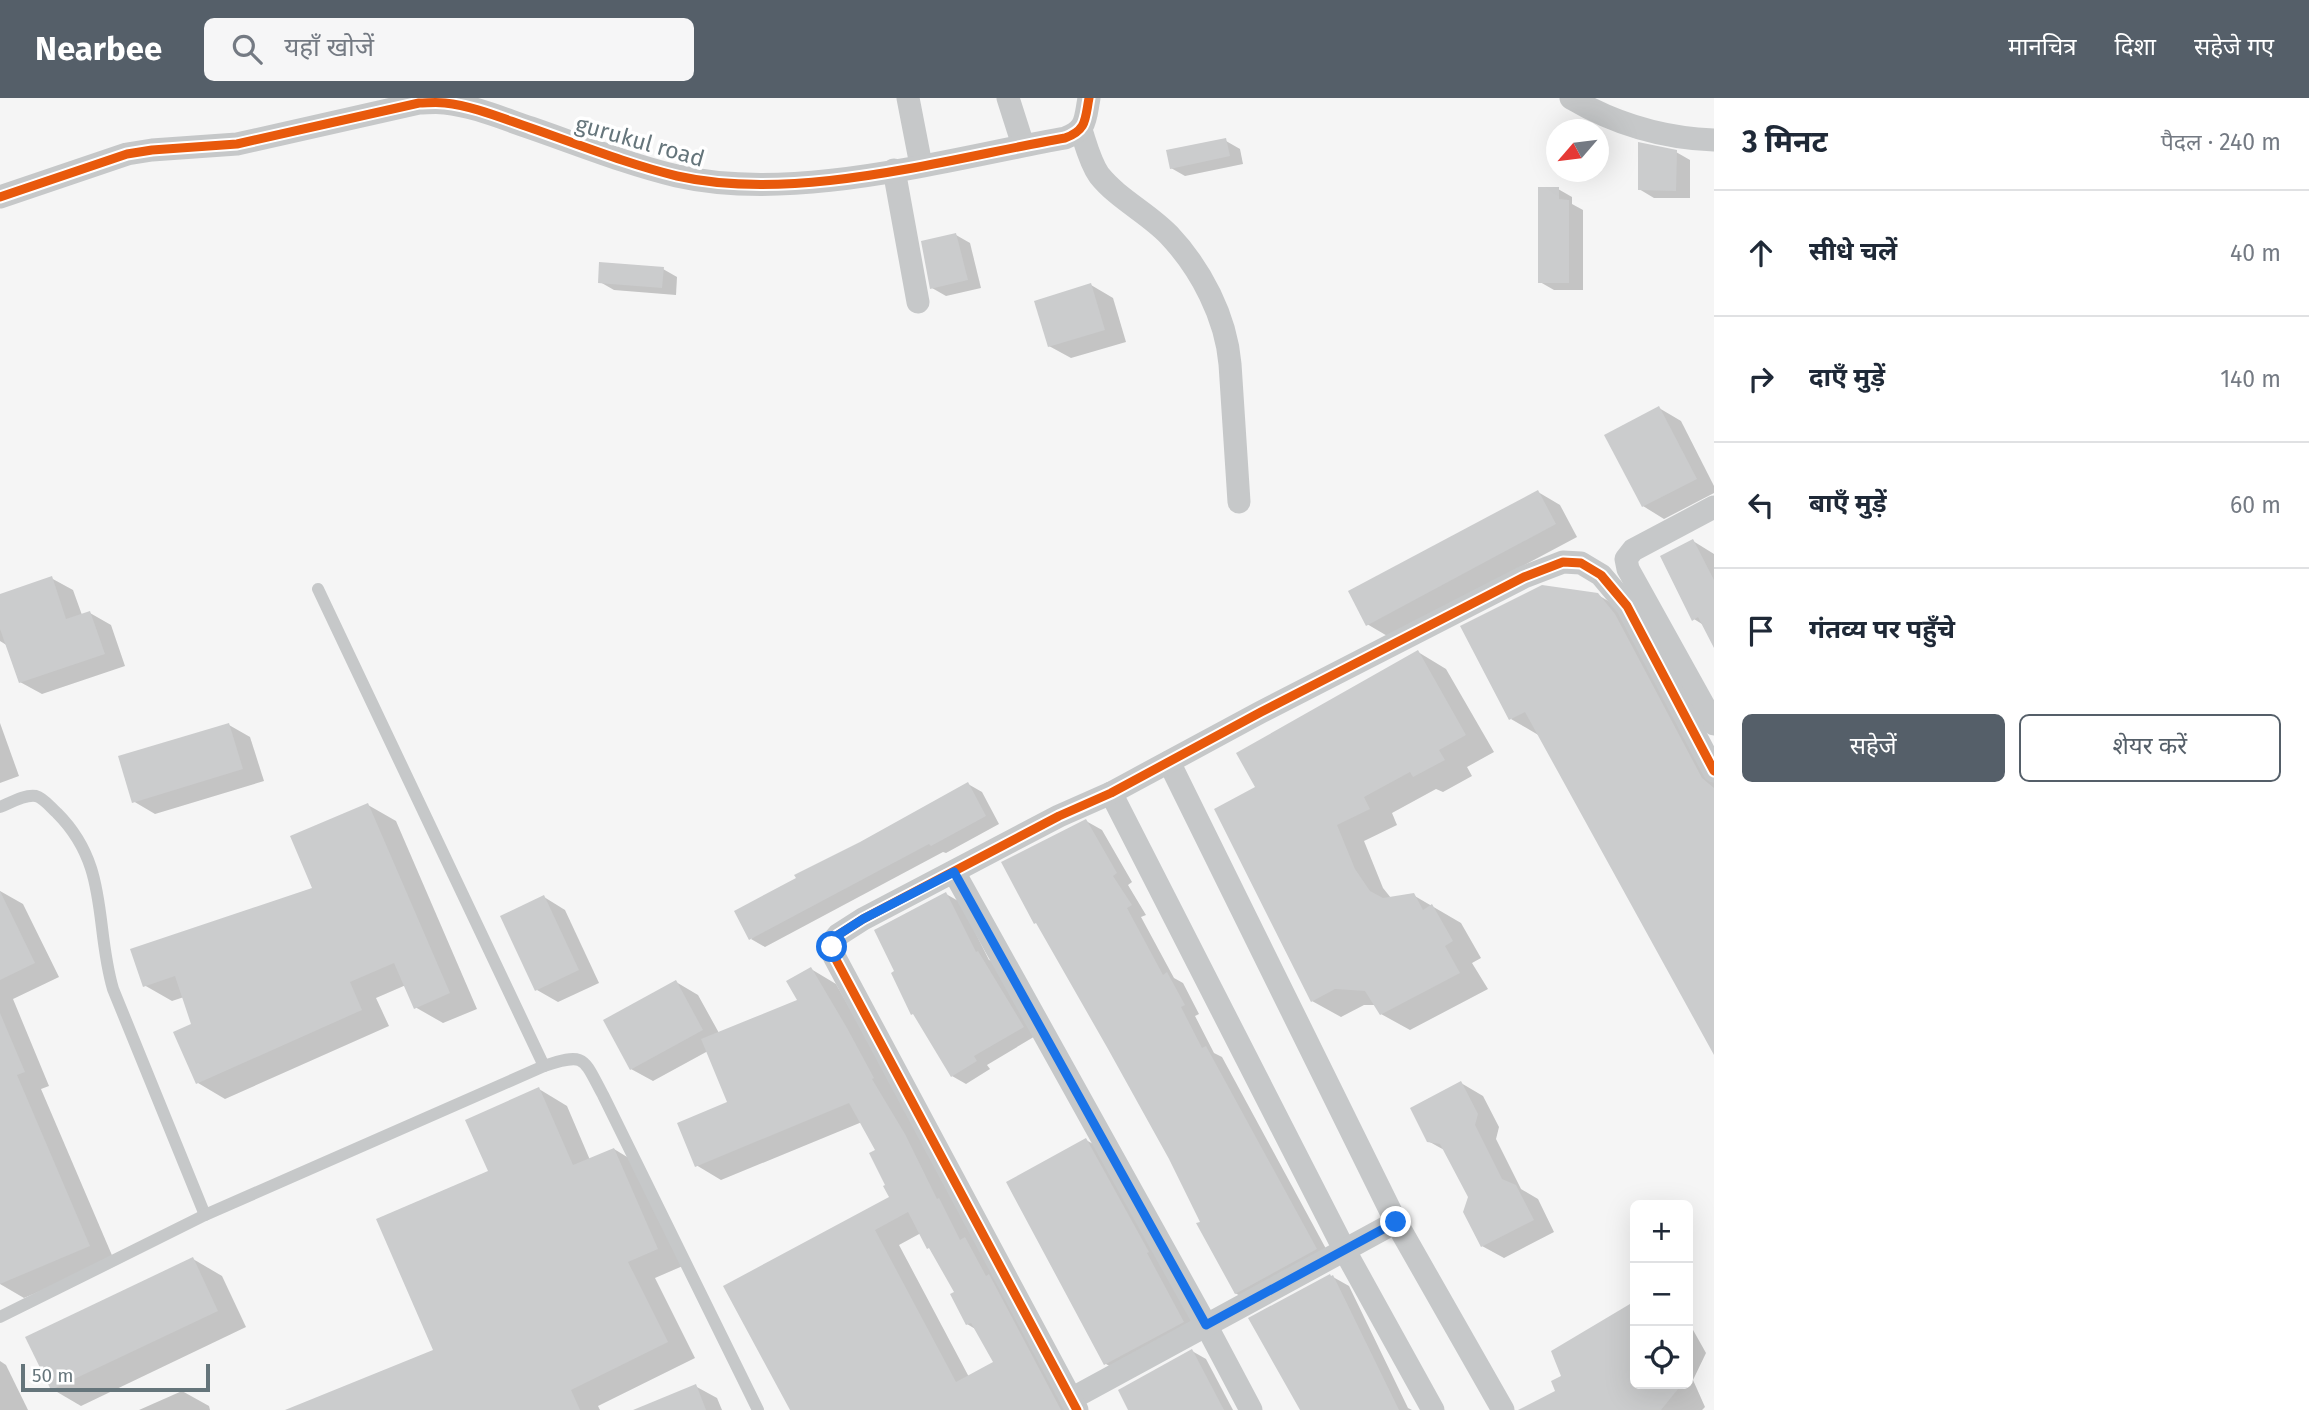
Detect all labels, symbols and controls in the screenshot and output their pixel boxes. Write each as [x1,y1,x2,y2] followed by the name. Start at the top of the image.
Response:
[204,18,694,81] search box
[35,29,162,69] text: Nearbee
[228,30,266,68] icon: search
[284,32,374,63] text: यहाँ खोजें
[2008,33,2077,61] text: मानचित्र
[2115,33,2156,61] text: दिशा
[2194,33,2274,61] text: सहेजे गए
[572,109,708,173] street label: gurukul road
[1546,119,1609,182] north arrow
[1742,124,1828,160] text: 3 मिनट
[2161,128,2281,156] text: पैदल · 240 m
[1742,234,1780,272] icon: ahead
[1809,236,1897,267] text: सीधे चलें
[2230,239,2281,267] text: 40 m
[1742,360,1780,398] icon: right
[1809,362,1885,393] text: दाएँ मुड़ें
[2220,365,2281,393] text: 140 m
[1742,486,1780,524] icon: left
[1809,488,1886,519] text: बाएँ मुड़ें
[2230,491,2281,519] text: 60 m
[1742,612,1780,650] icon: arrive
[1809,614,1955,645] text: गंतव्य पर पहुँचे
[1742,714,2005,782] button: सहेजें
[2019,714,2281,782] button: शेयर करें
[816,931,847,962] route start
[1630,1200,1693,1389] map controls
[1630,1200,1693,1263] button: +
[1380,1206,1411,1237] route end
[1630,1263,1693,1326] button: −
[1630,1326,1693,1389] button: locate
[21,1361,210,1393] scale bar
[32,1364,73,1387] text: 50 m

